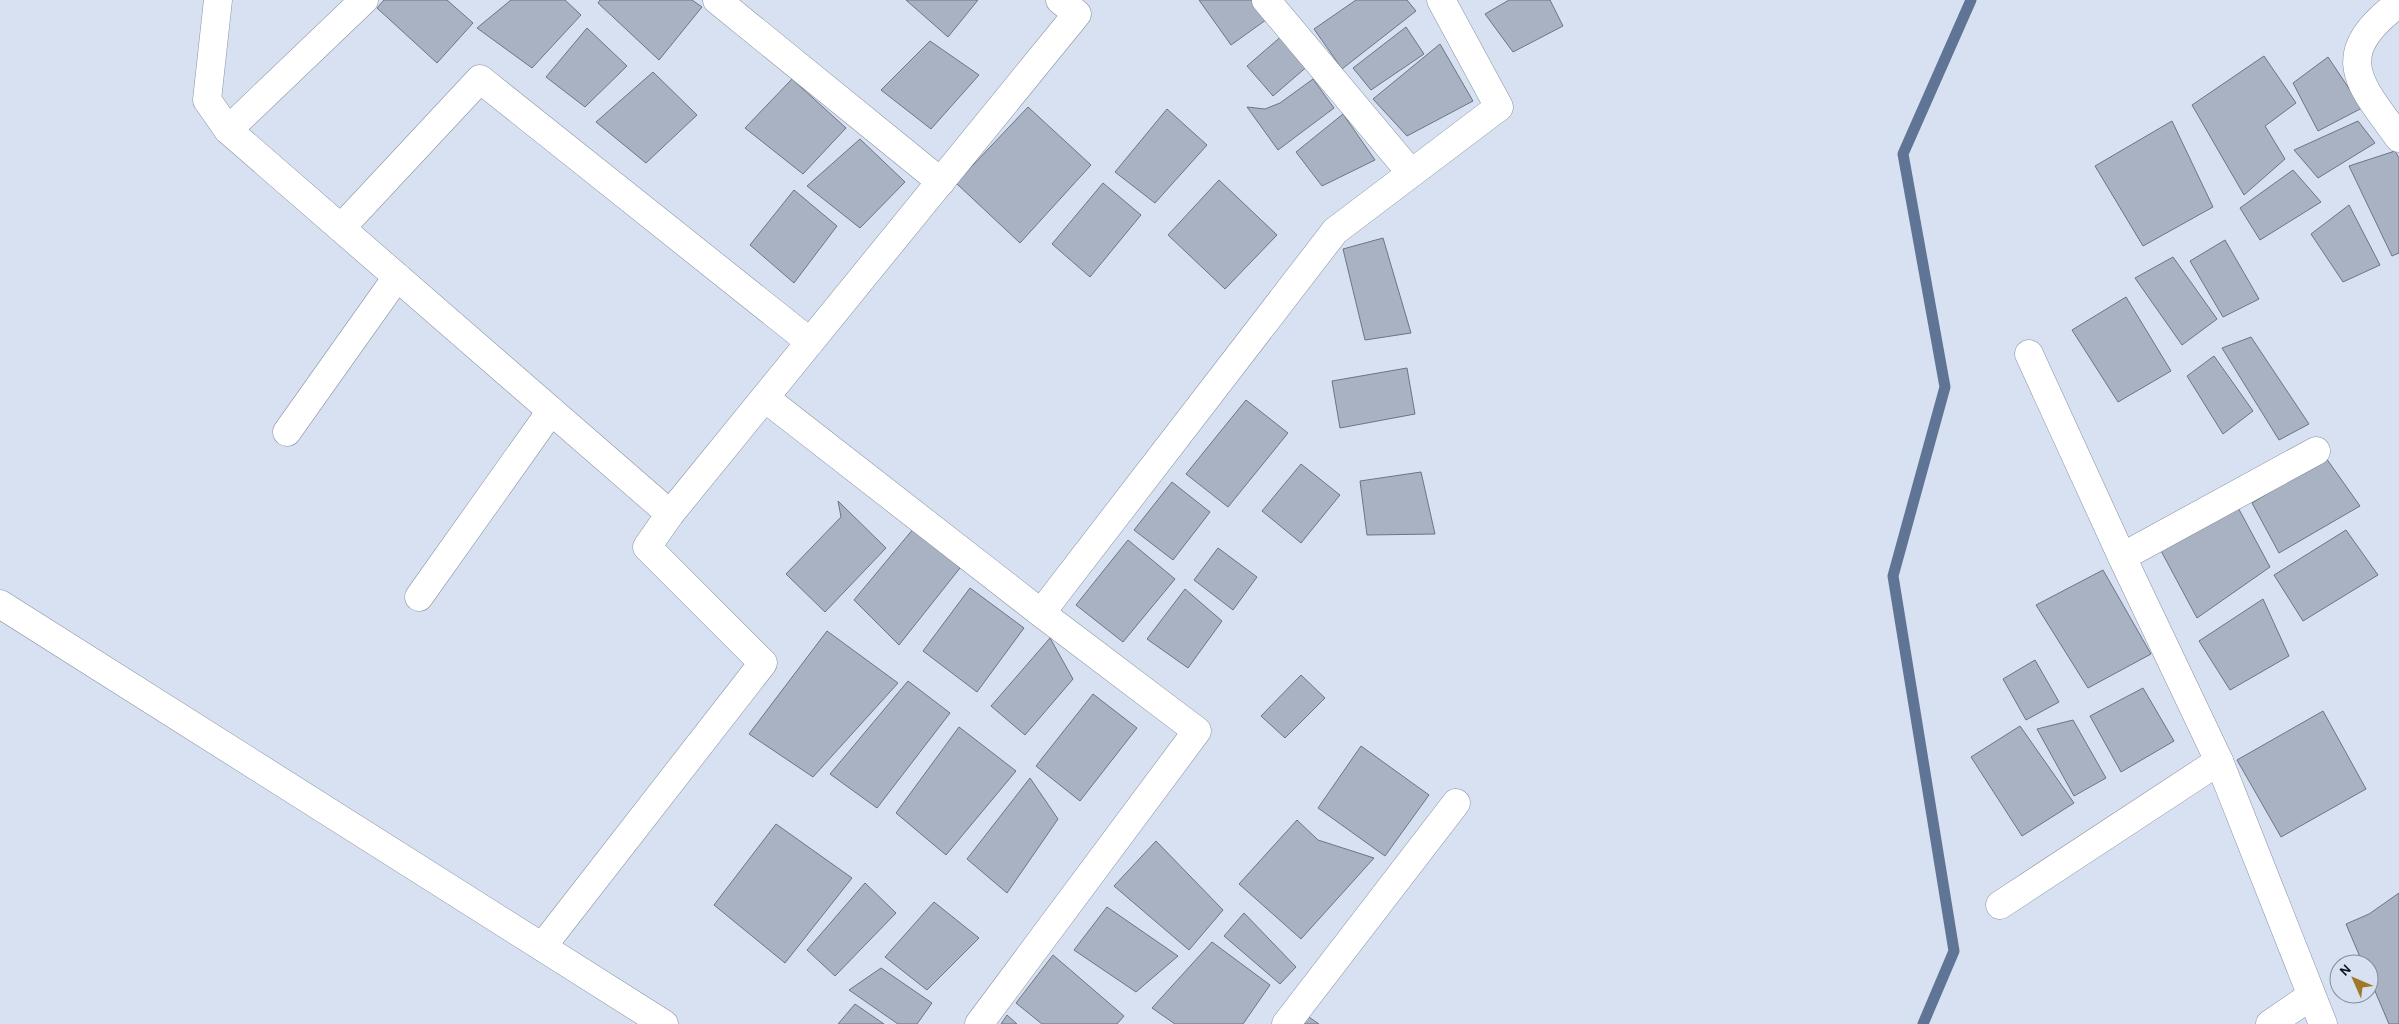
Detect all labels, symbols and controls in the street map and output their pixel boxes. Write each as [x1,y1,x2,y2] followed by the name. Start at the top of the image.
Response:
[2329,954,2379,1004] north arrow
[2337,962,2354,979] text: N

